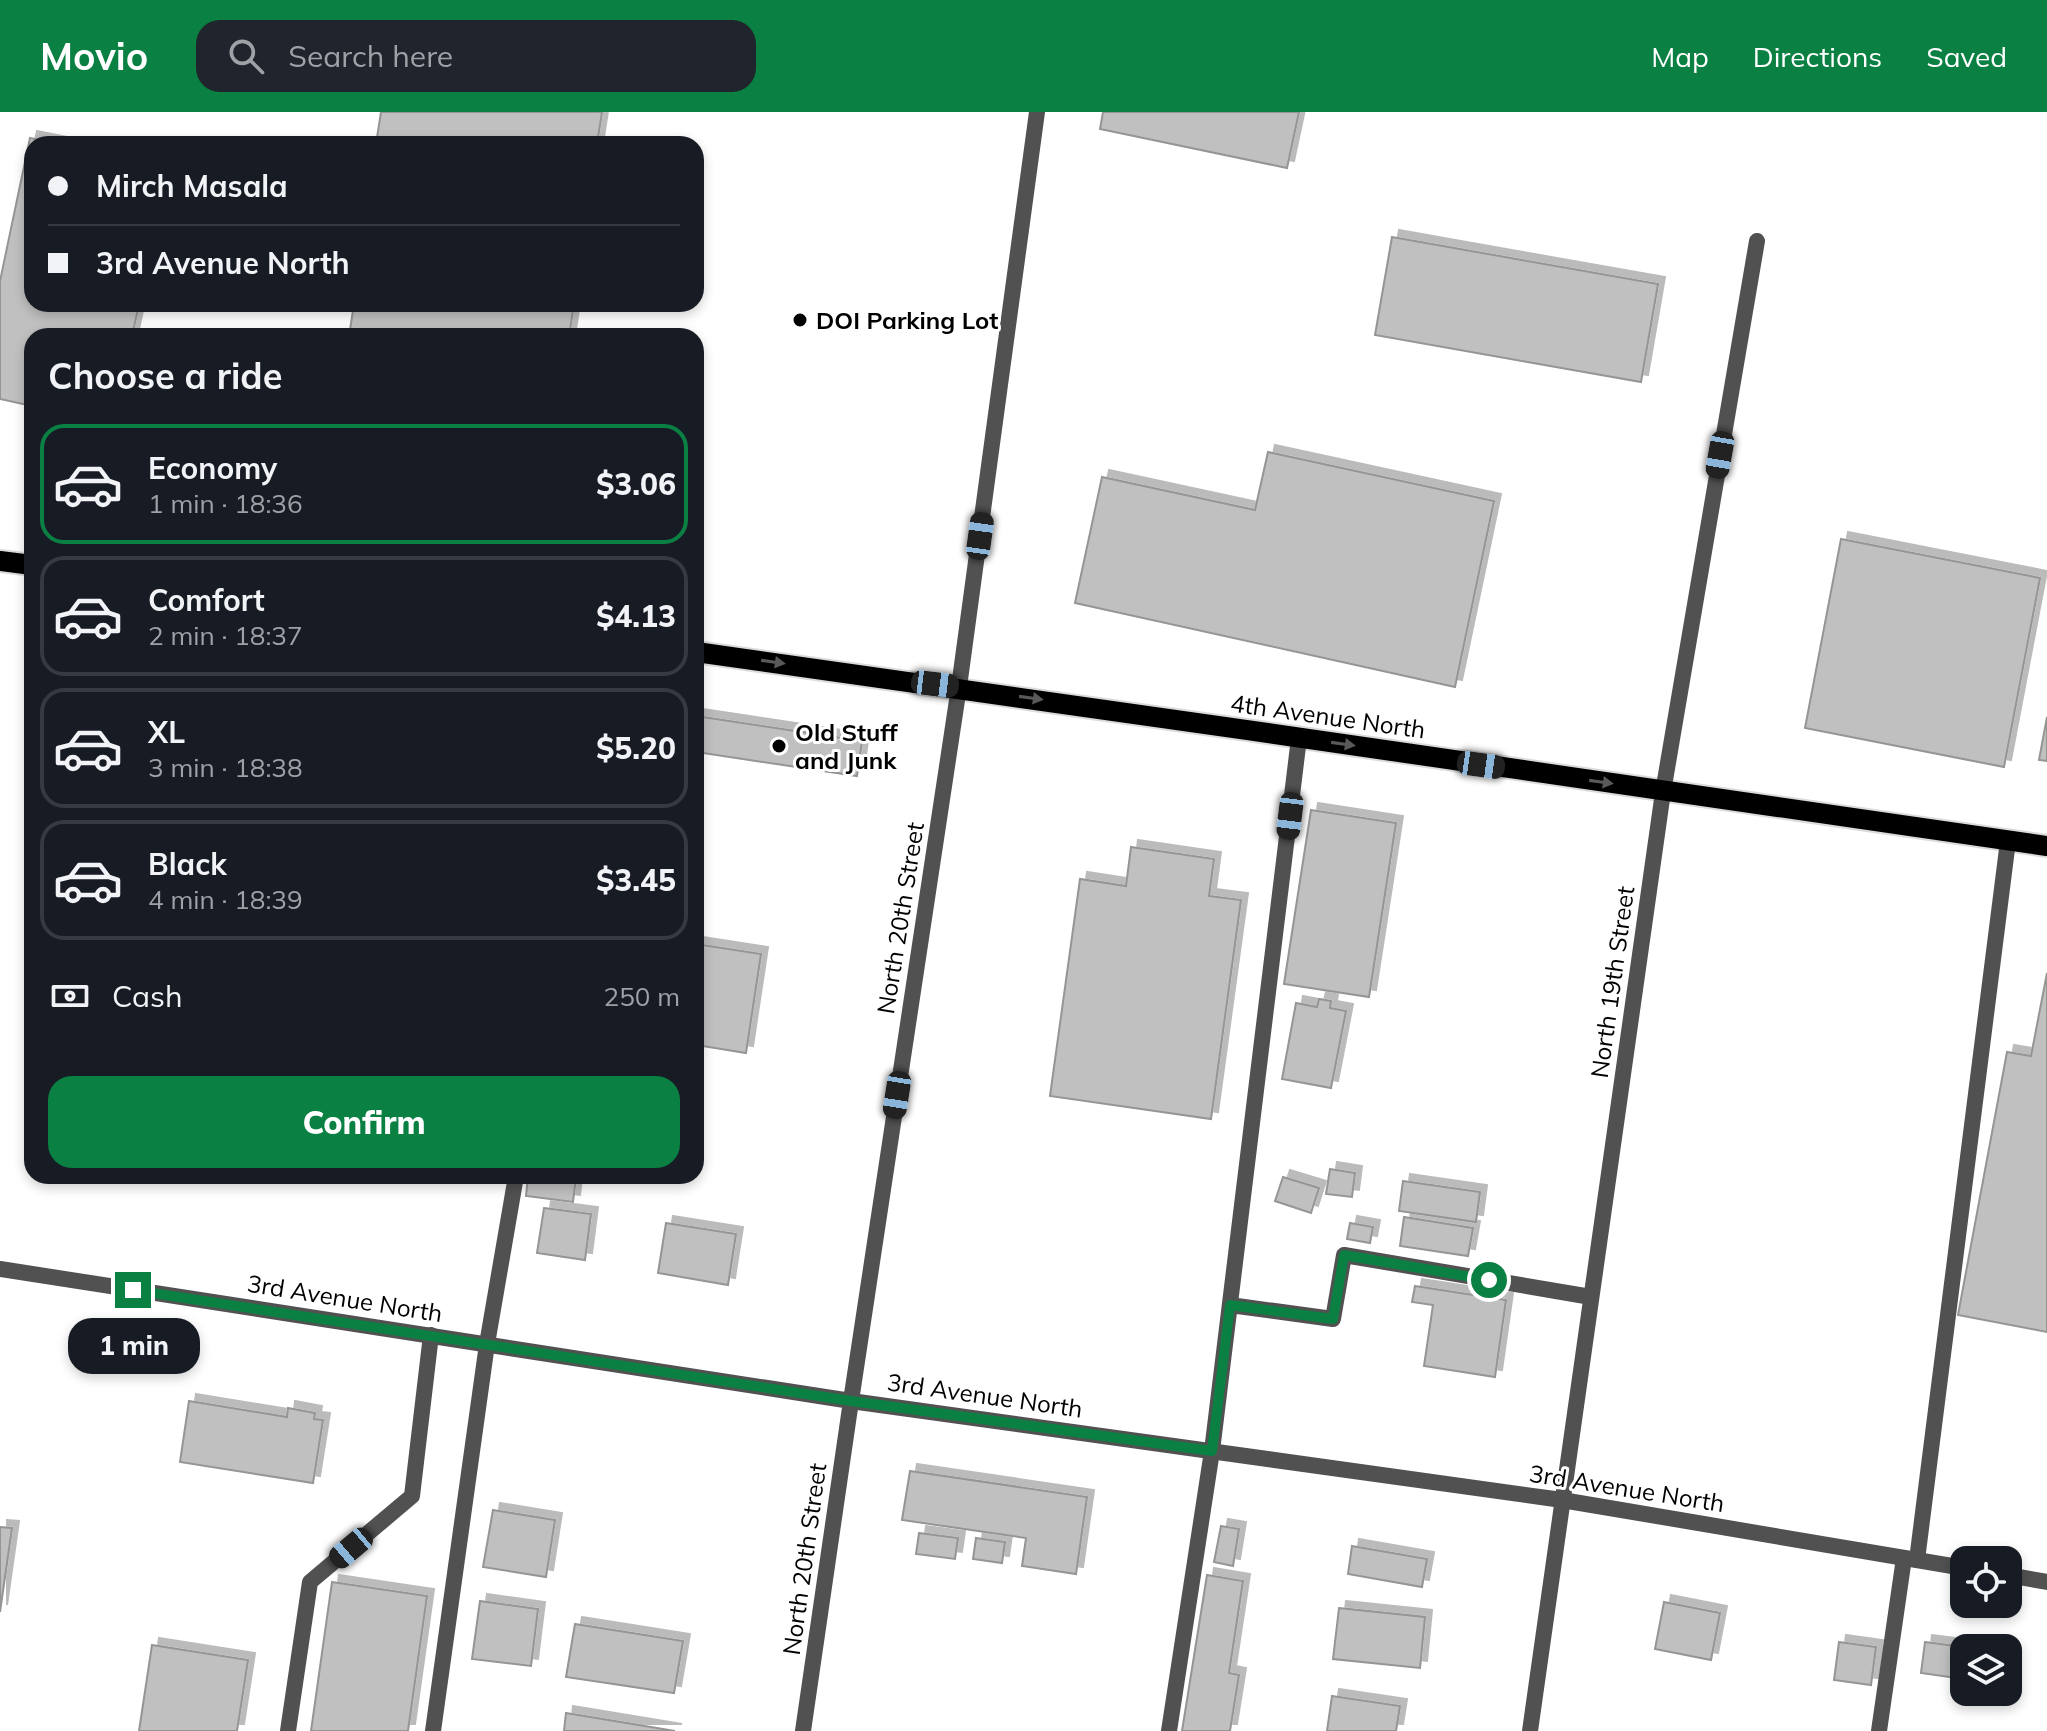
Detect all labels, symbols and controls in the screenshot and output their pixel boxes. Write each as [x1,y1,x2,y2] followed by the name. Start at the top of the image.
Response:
[196,20,756,92] search box
[40,32,148,80] text: Movio
[224,34,268,78] icon: search
[288,37,453,75] text: Search here
[1651,39,1709,74] text: Map
[1753,39,1882,74] text: Directions
[1926,39,2007,74] text: Saved
[96,167,288,205] text: Mirch Masala
[96,244,350,282] text: 3rd Avenue North
[816,305,998,335] place label: DOI Parking Lot
[791,311,809,329] marker: DOI Parking Lot
[48,353,282,398] text: Choose a ride
[1704,429,1736,481] car
[52,448,124,520] icon: car
[148,449,277,487] text: Economy
[596,465,676,503] text: $3.06
[148,487,303,520] text: 1 min · 18:36
[965,511,995,561] car
[52,580,124,652] icon: car
[148,581,265,619] text: Comfort
[596,597,676,635] text: $4.13
[148,619,303,652] text: 2 min · 18:37
[761,656,786,669] one-way arrow
[910,669,960,699] car
[1229,687,1427,745] street label: 4th Avenue North
[1019,692,1044,705] one-way arrow
[52,712,124,784] icon: car
[148,713,185,751] text: XL
[795,717,899,775] place label: Old Stuff and Junk
[596,729,676,767] text: $5.20
[770,737,788,755] marker: Old Stuff and Junk
[1331,738,1356,751] one-way arrow
[1456,750,1506,780] car
[148,751,303,784] text: 3 min · 18:38
[1588,776,1613,789] one-way arrow
[1275,791,1305,841] car
[870,820,930,1016] street label: North 20th Street
[52,844,124,916] icon: car
[148,845,227,883] text: Black
[596,861,676,899] text: $3.45
[148,883,303,916] text: 4 min · 18:39
[1584,884,1640,1080] street label: North 19th Street
[48,974,92,1018] icon: cash
[112,977,183,1015] text: Cash
[604,980,680,1013] text: 250 m
[881,1069,913,1121] car
[48,1076,680,1168] button: Confirm
[1471,1262,1507,1298] route start
[245,1268,445,1328] street label: 3rd Avenue North
[115,1272,151,1308] route end
[67,1318,199,1374] callout: 1 min
[99,1329,169,1362] text: 1 min
[885,1366,1085,1424] street label: 3rd Avenue North
[1527,1458,1727,1518] street label: 3rd Avenue North
[776,1461,832,1657] street label: North 20th Street
[325,1523,377,1573] car
[1950,1546,2022,1706] map controls
[1950,1546,2022,1618] button: locate
[1950,1634,2022,1706] button: layers

